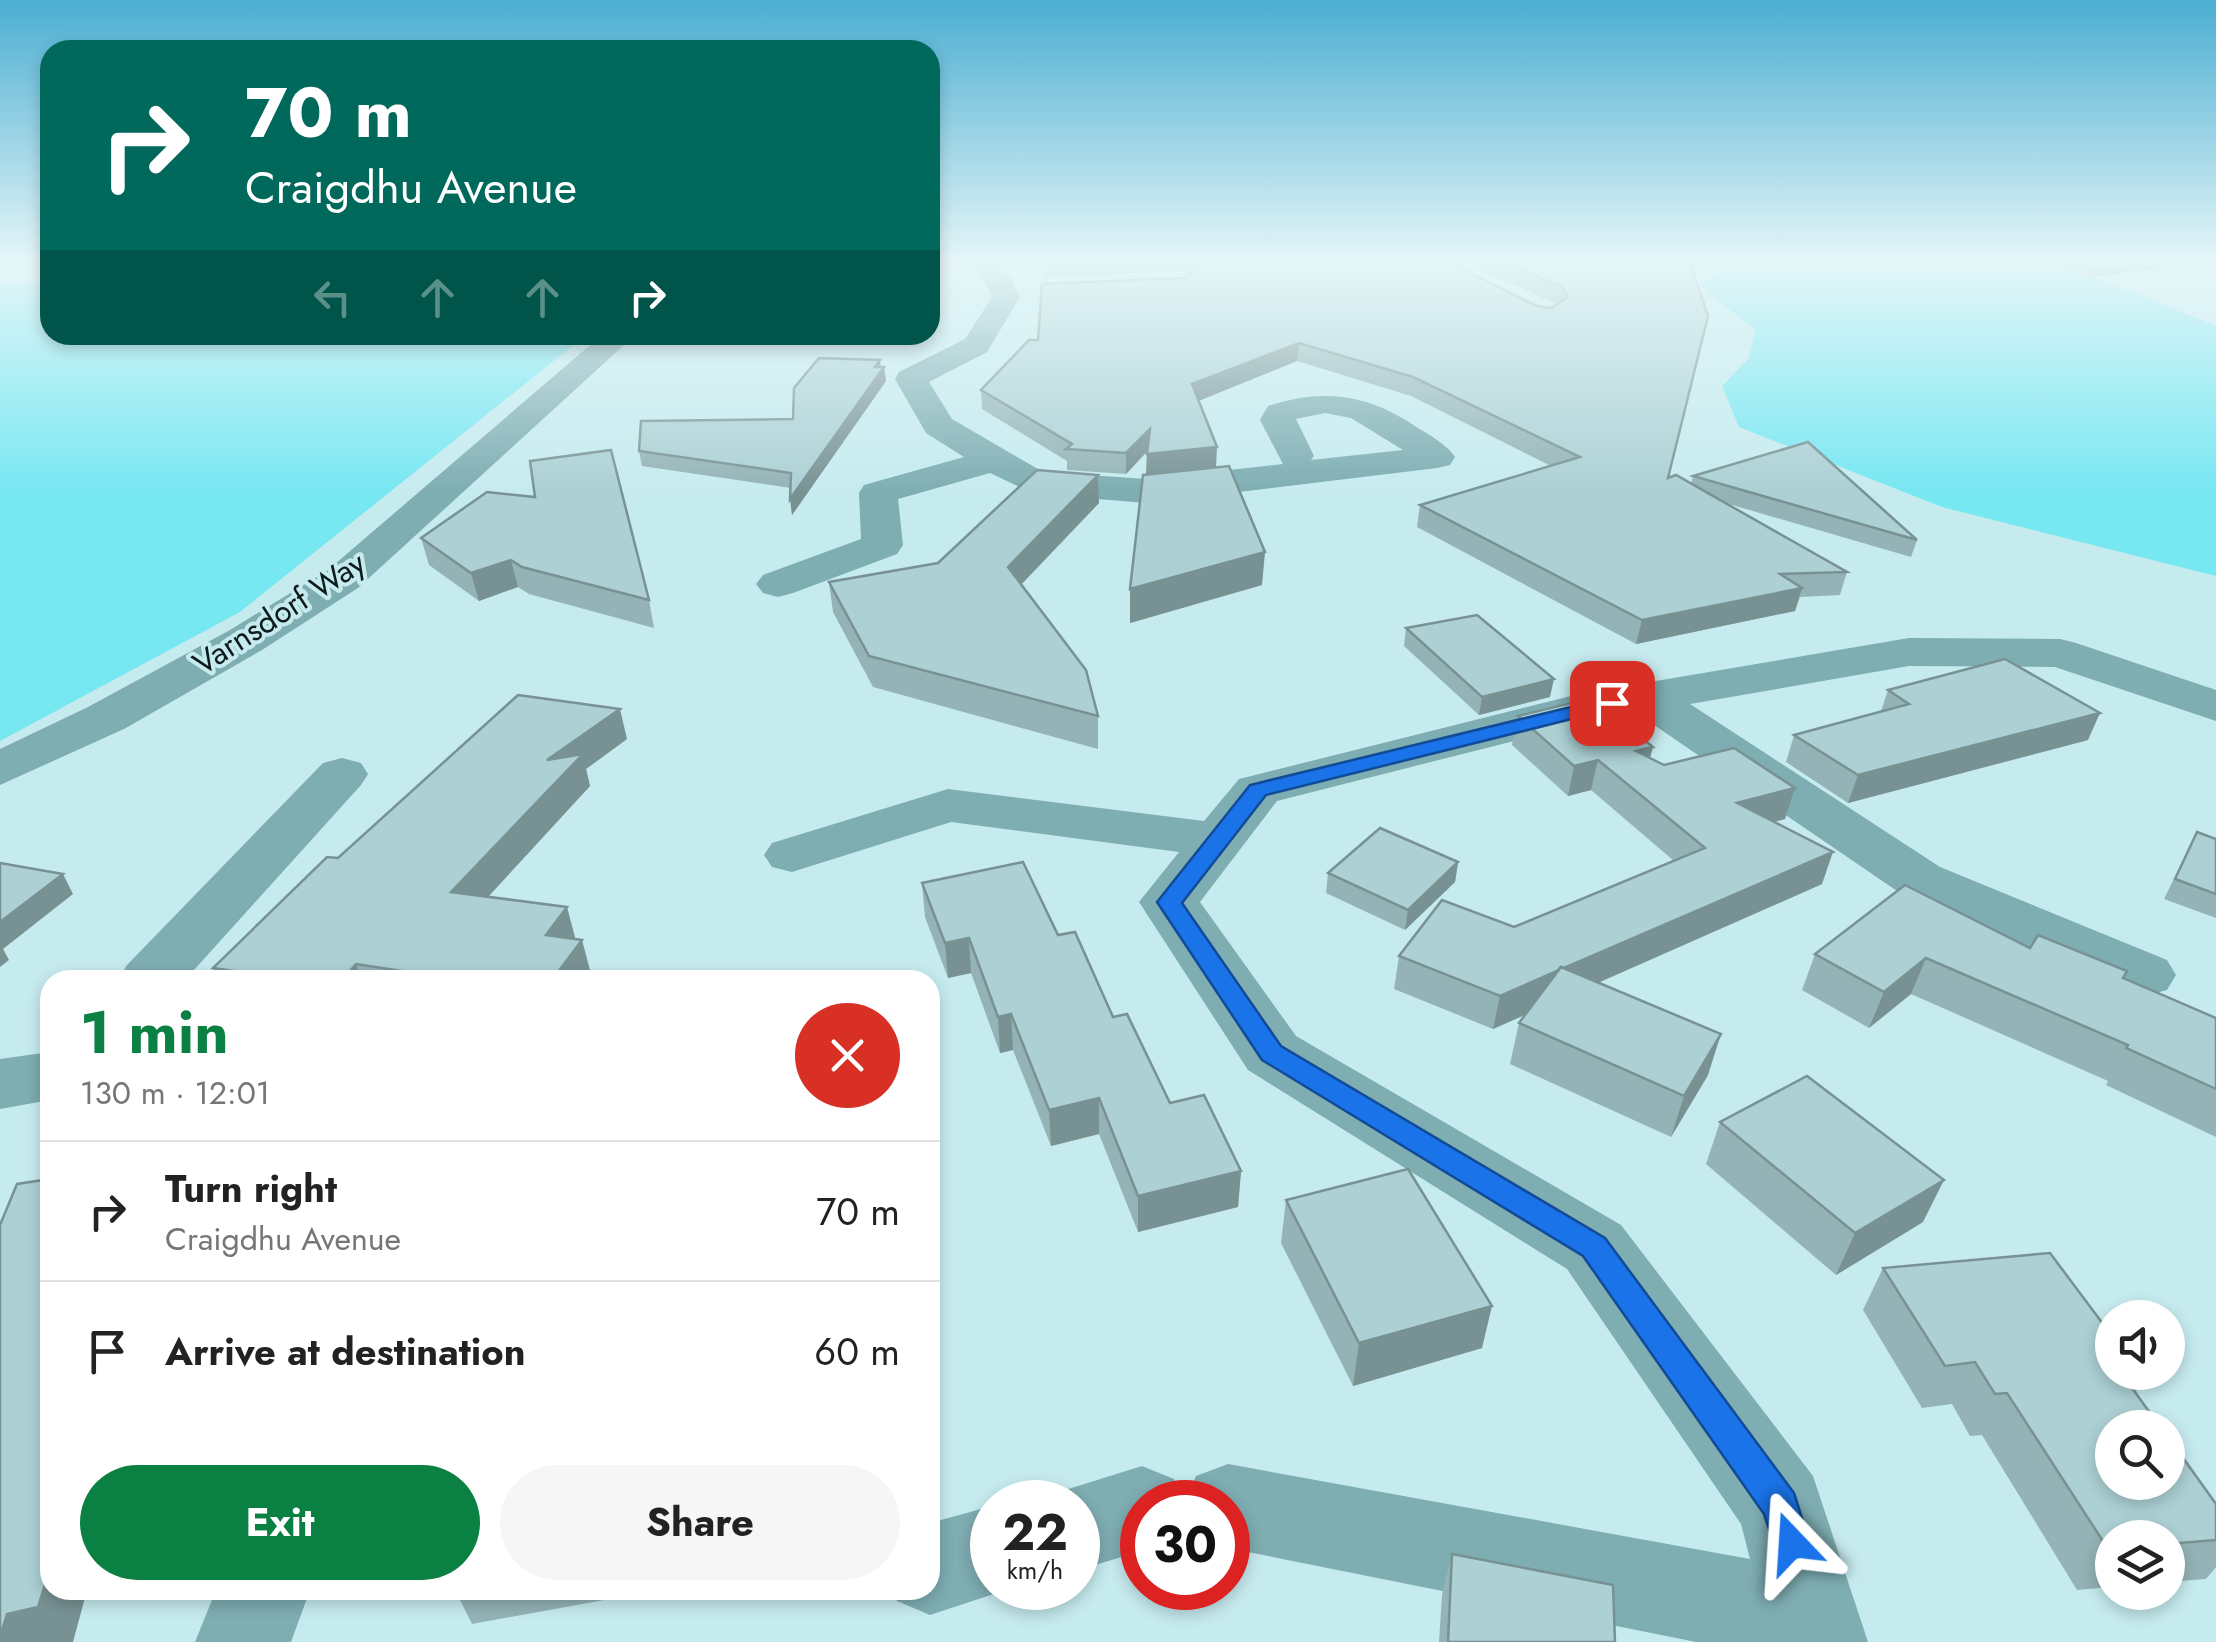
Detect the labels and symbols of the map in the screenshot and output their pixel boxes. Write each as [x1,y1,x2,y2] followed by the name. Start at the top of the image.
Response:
[184,540,375,686] street label: Varnsdorf Way
[1570,661,1655,746] pin
[1120,1480,1250,1610] speed limit sign: 30
[1740,1491,1844,1595] position arrow

